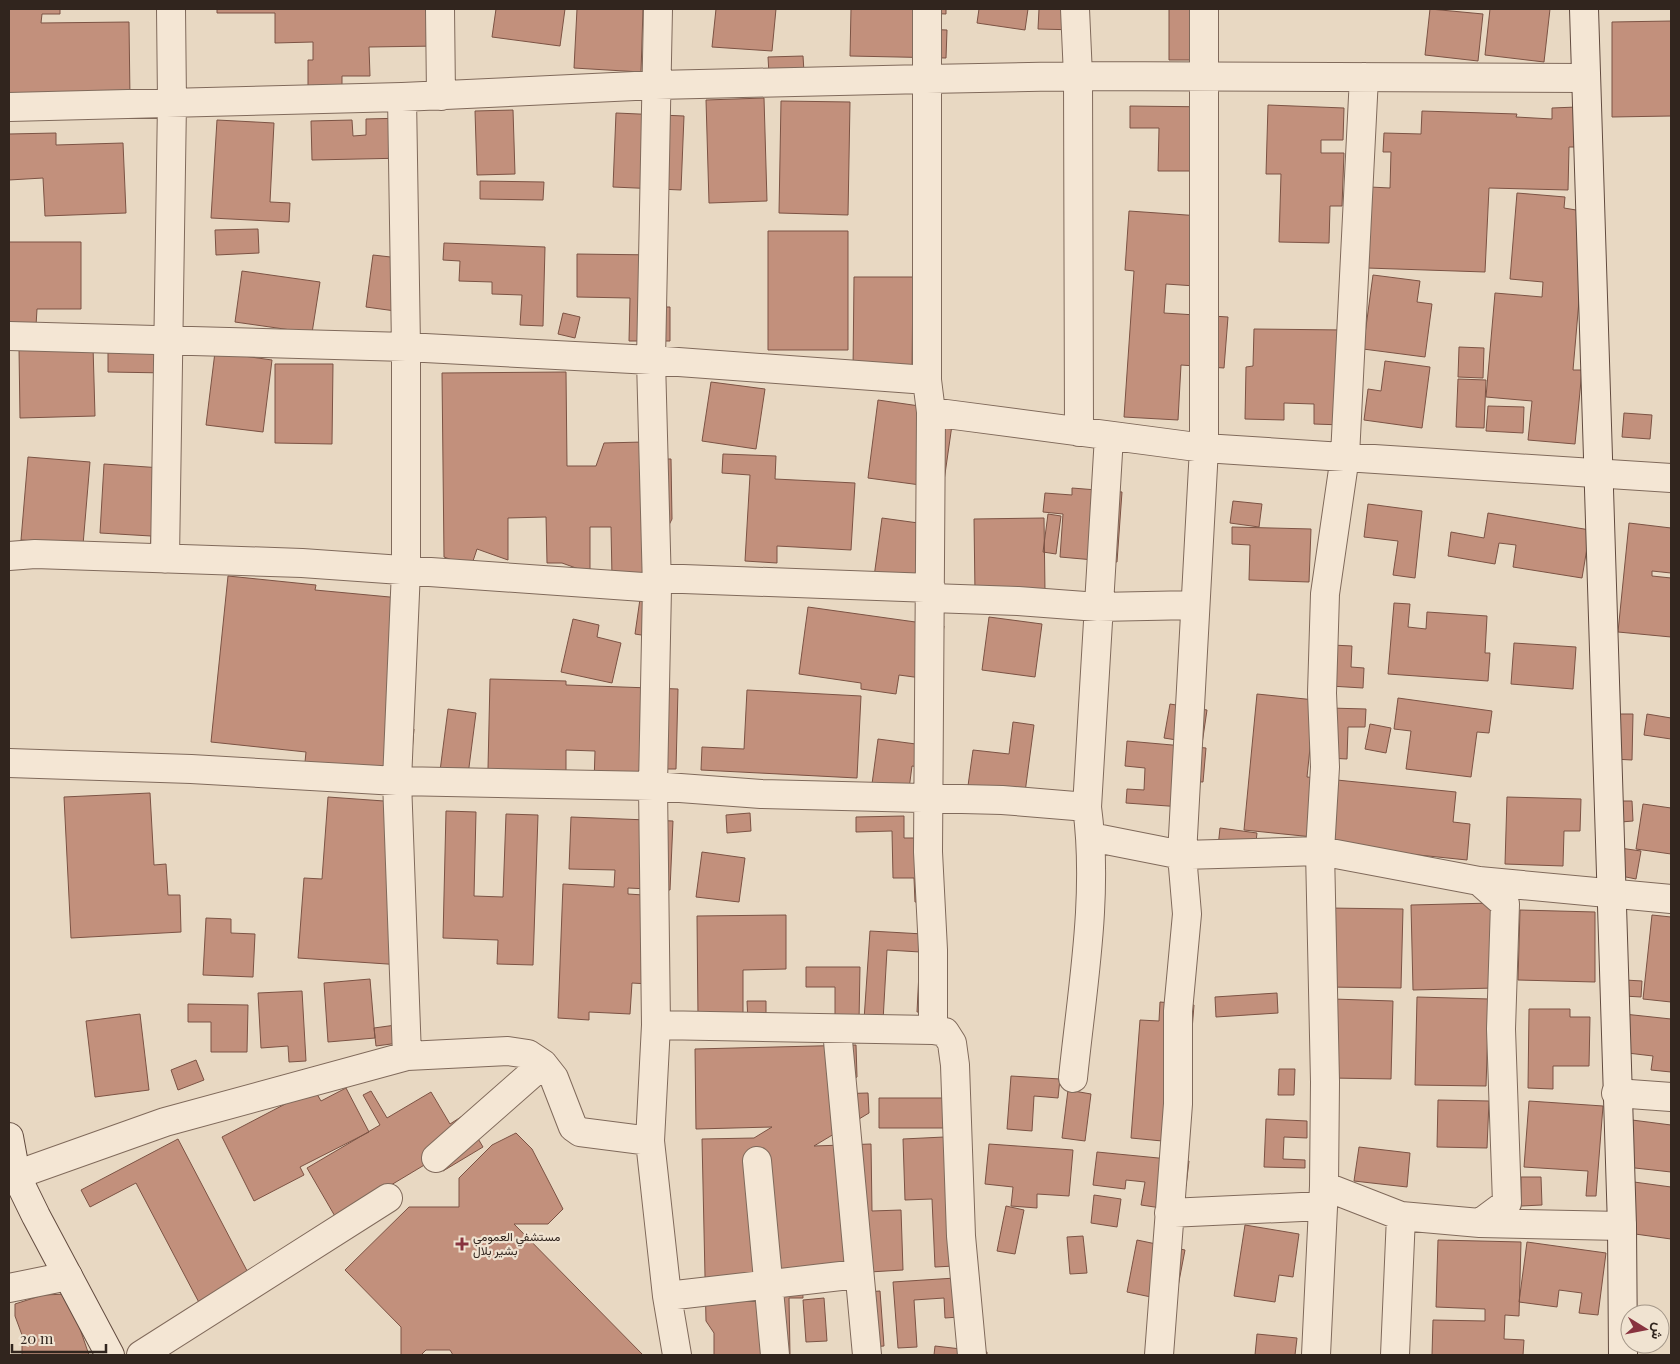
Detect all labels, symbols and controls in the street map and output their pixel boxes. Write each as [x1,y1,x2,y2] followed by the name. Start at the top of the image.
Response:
[473,1228,560,1259] place label: مستشفي العمومي بشير بلال
[455,1237,469,1251] marker: مستشفي العمومي بشير بلال
[1620,1304,1670,1354] north arrow
[1647,1321,1669,1341] text: ش
[12,1322,106,1354] scale bar
[20,1328,54,1348] text: 20 m

